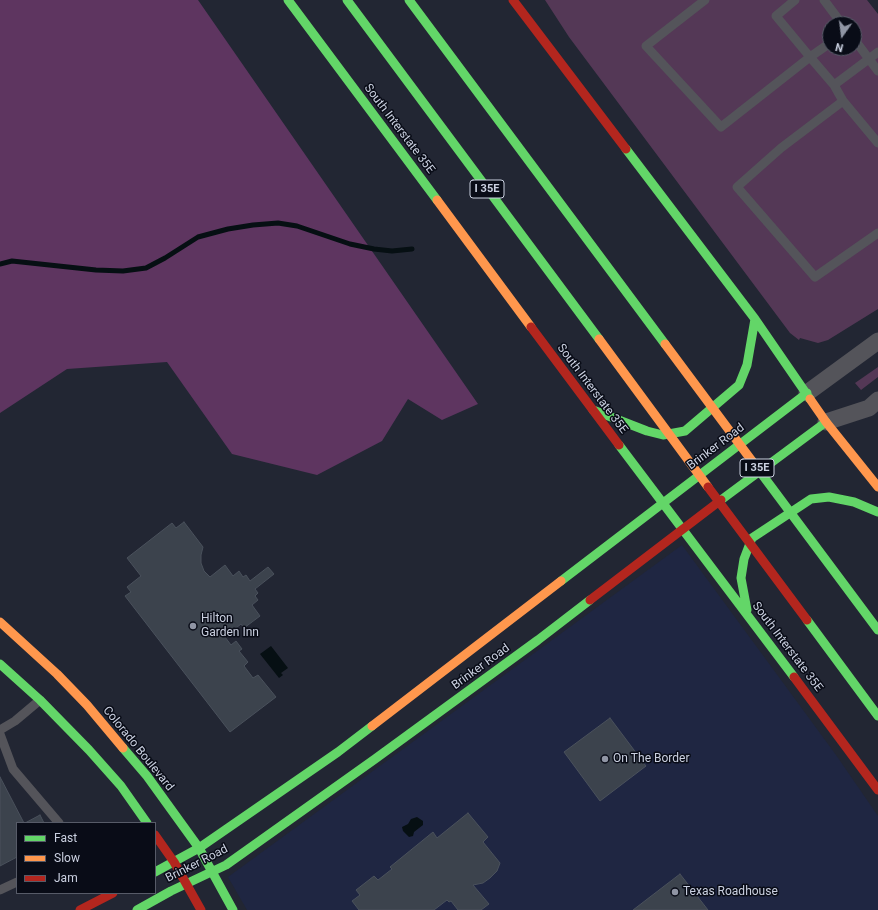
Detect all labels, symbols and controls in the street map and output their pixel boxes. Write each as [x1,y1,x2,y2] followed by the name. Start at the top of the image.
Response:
[822,16,862,56] north arrow
[834,40,845,54] text: N
[361,81,437,177] street label: South Interstate 35E
[470,180,504,198] road number: I 35E
[554,341,630,437] street label: South Interstate 35E
[685,421,747,473] street label: Brinker Road
[740,459,774,477] road number: I 35E
[749,599,825,695] street label: South Interstate 35E
[201,612,259,640] place label: Hilton Garden Inn
[188,621,198,631] marker: Hilton Garden Inn
[449,641,513,693] street label: Brinker Road
[100,704,176,794] street label: Colorado Boulevard
[613,752,689,766] place label: On The Border
[600,754,610,764] marker: On The Border
[16,822,156,894] legend
[54,831,77,845] text: Fast
[163,842,231,886] street label: Brinker Road
[54,851,80,865] text: Slow
[54,871,78,885] text: Jam
[683,885,778,899] place label: Texas Roadhouse
[670,887,680,897] marker: Texas Roadhouse

